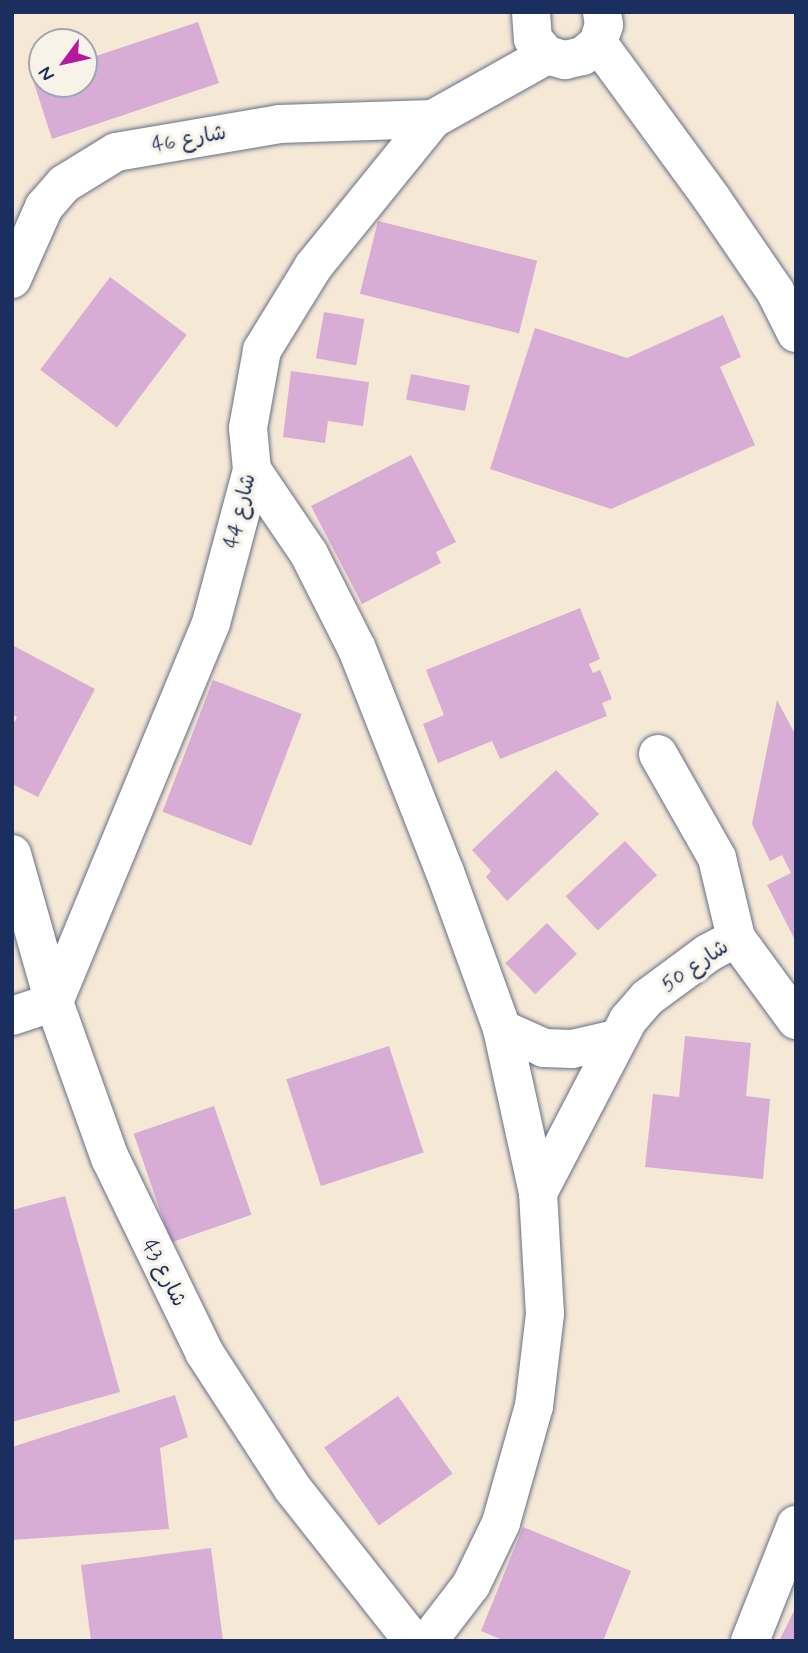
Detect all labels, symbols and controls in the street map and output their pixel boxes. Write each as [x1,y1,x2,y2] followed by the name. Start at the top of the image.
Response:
[28,28,98,98] north arrow
[33,62,61,86] text: N
[150,120,228,158] street label: شارع 46
[219,471,261,551] street label: شارع 44
[657,934,733,998] street label: شارع 50
[136,1235,192,1311] street label: شارع 43

